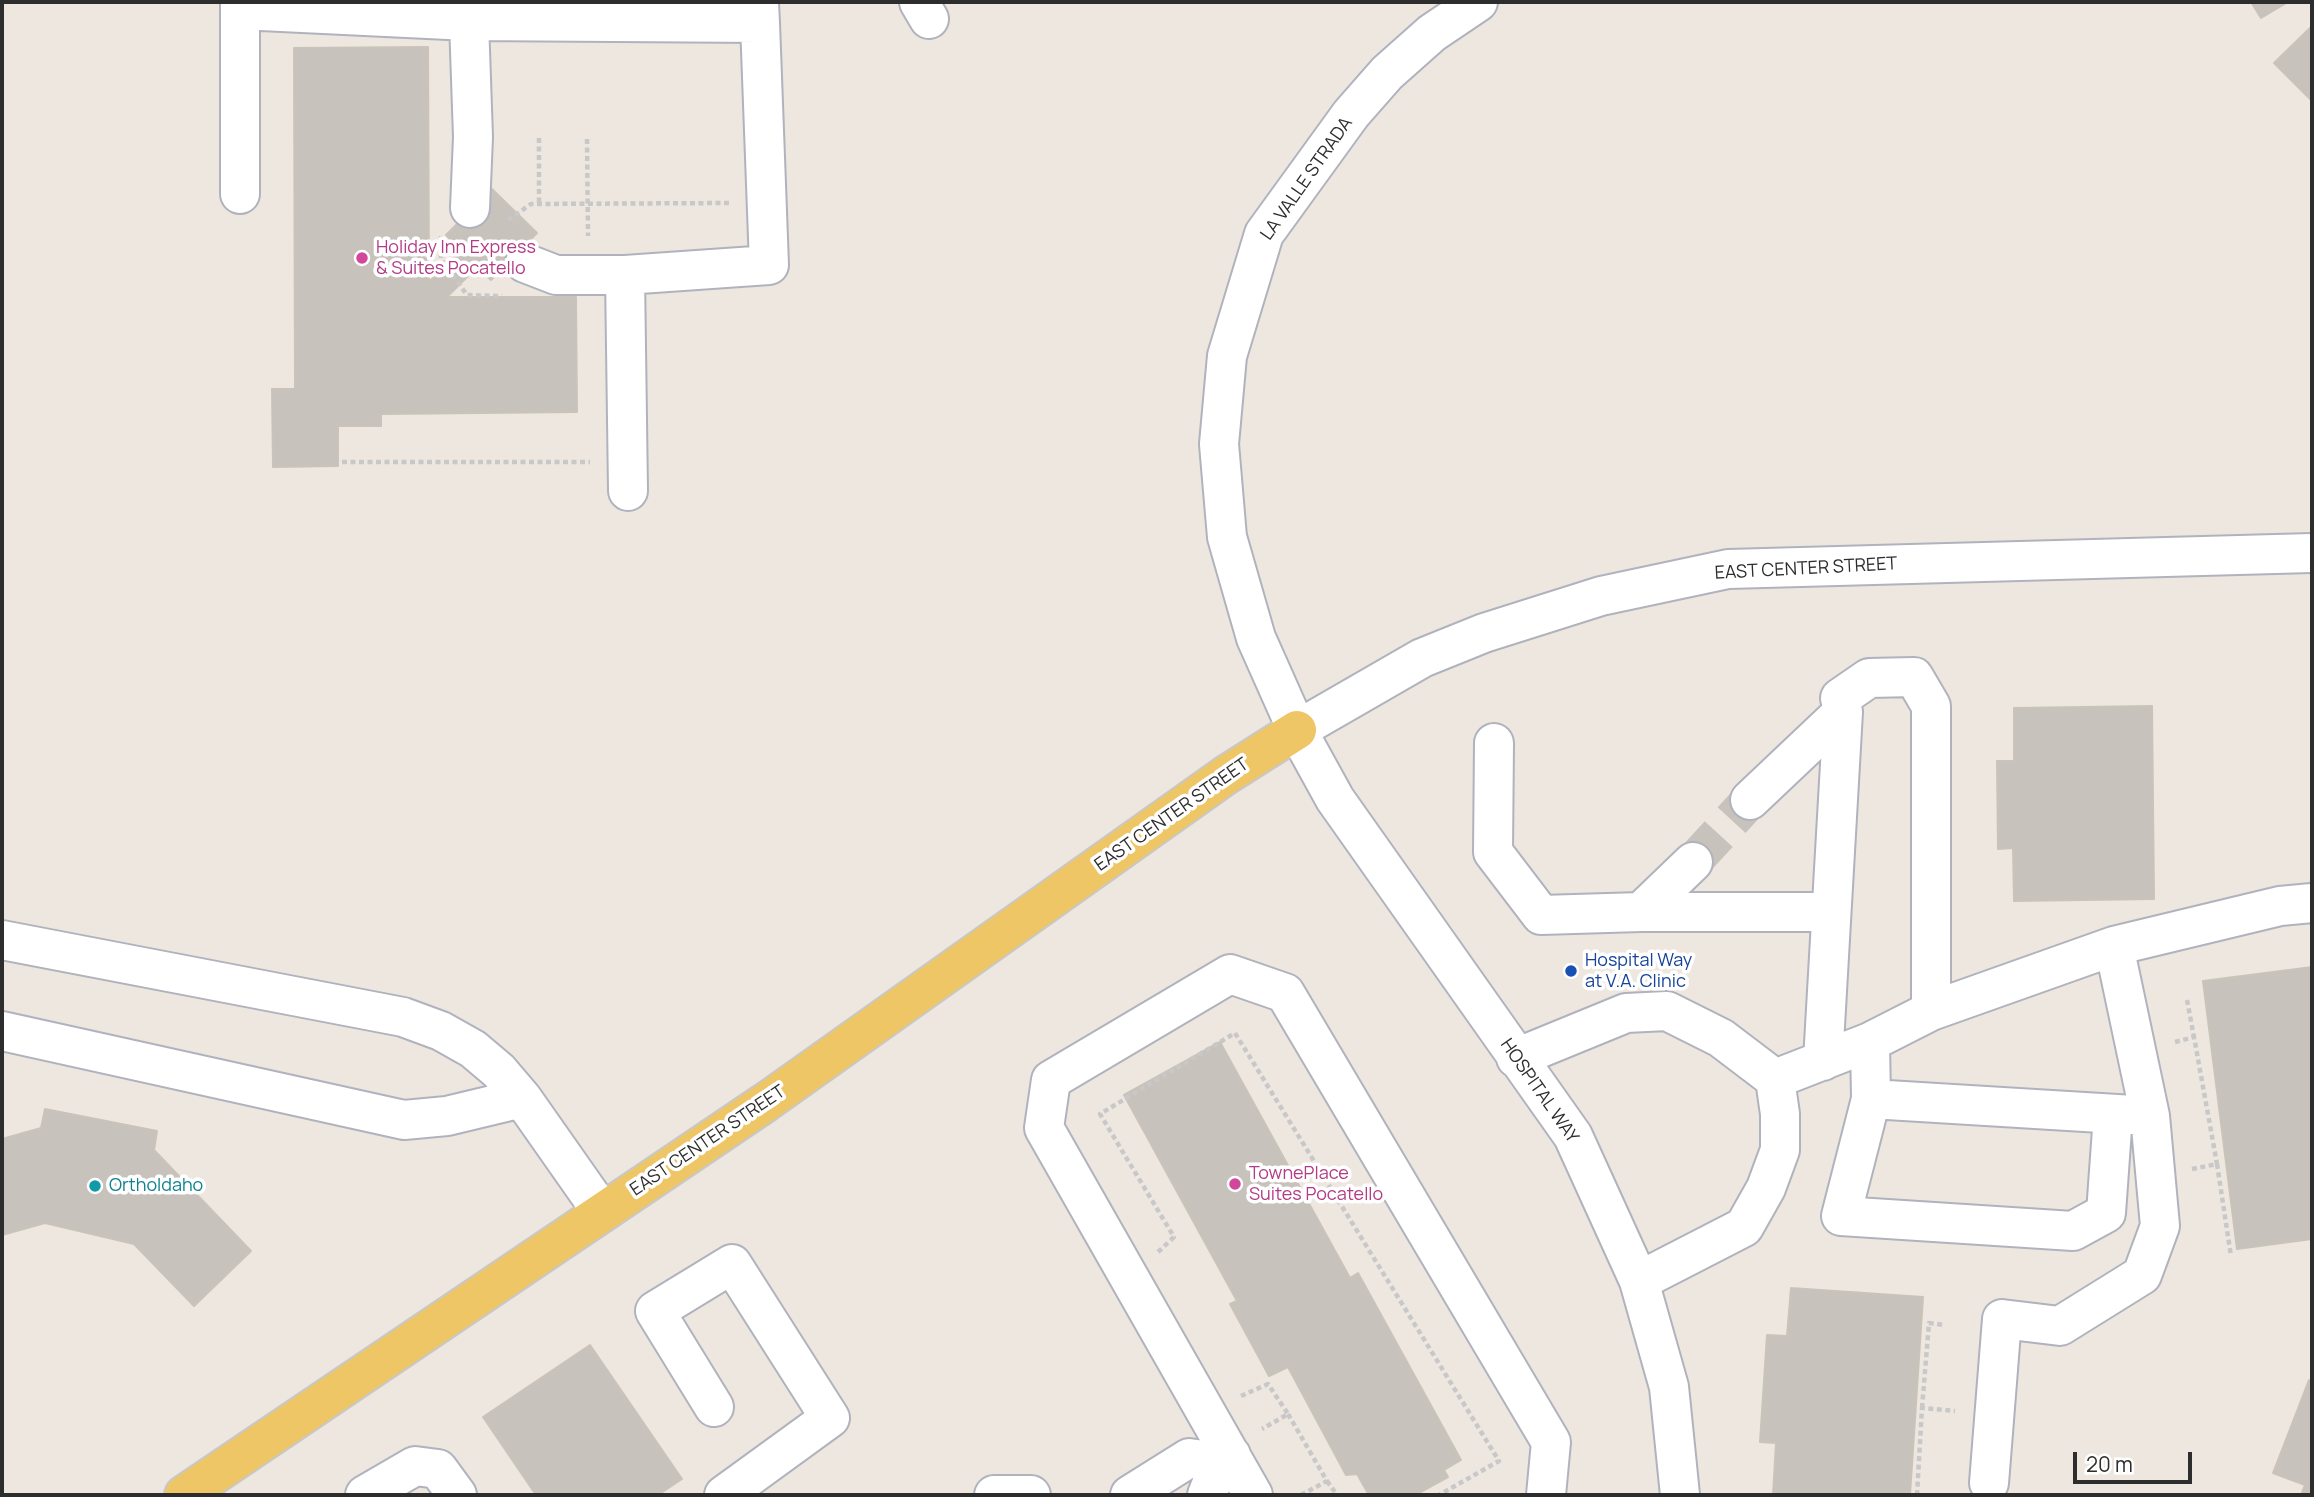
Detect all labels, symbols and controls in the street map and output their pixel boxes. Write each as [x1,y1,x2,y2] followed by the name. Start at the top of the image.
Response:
[1257,113,1357,245] street label: LA VALLE STRADA
[376,237,536,280] place label: Holiday Inn Express & Suites Pocatello
[354,250,370,266] marker: Holiday Inn Express & Suites Pocatello
[1714,553,1898,585] street label: EAST CENTER STREET
[1091,754,1253,876] street label: EAST CENTER STREET
[1585,950,1692,992] place label: Hospital Way at V.A. Clinic
[1563,963,1579,979] marker: Hospital Way at V.A. Clinic
[1495,1035,1583,1147] street label: HOSPITAL WAY
[626,1081,790,1201] street label: EAST CENTER STREET
[1249,1163,1383,1206] place label: TownePlace Suites Pocatello
[109,1175,203,1197] place label: OrthoIdaho
[1227,1176,1243,1192] marker: TownePlace Suites Pocatello
[87,1178,103,1194] marker: OrthoIdaho
[2076,1438,2195,1482] scale bar
[2086,1450,2133,1478] text: 20 m

